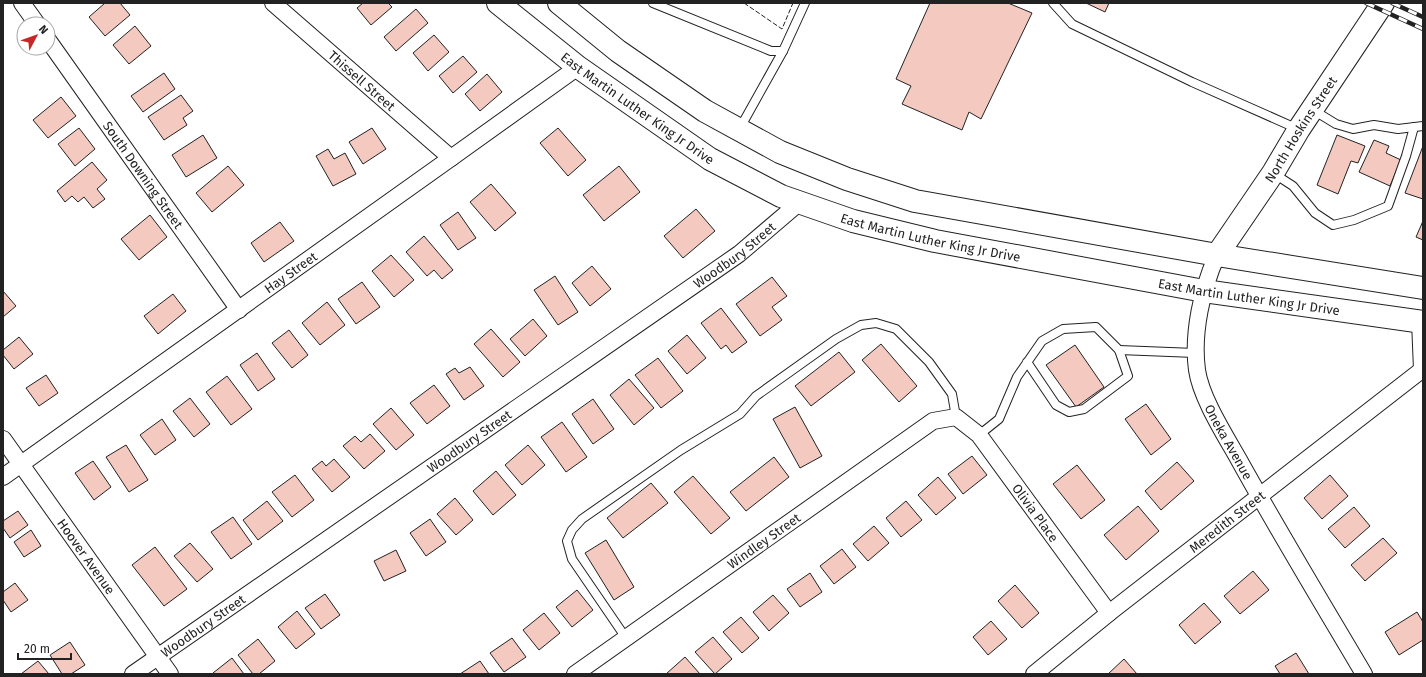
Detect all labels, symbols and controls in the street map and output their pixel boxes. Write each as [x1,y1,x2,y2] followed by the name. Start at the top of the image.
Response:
[16,16,56,56] north arrow
[36,23,50,37] text: N
[325,48,398,114] street label: Thissell Street
[558,50,717,168] street label: East Martin Luther King Jr Drive
[1262,73,1340,185] street label: North Hoskins Street
[100,118,186,232] street label: South Downing Street
[839,210,1022,265] street label: East Martin Luther King Jr Drive
[691,219,779,291] street label: Woodbury Street
[262,249,320,296] street label: Hay Street
[1157,276,1341,318] street label: East Martin Luther King Jr Drive
[1201,402,1255,482] street label: Oneka Avenue
[424,407,515,476] street label: Woodbury Street
[1009,481,1061,545] street label: Olivia Place
[1186,488,1268,556] street label: Meredith Street
[725,510,804,572] street label: Windley Street
[54,516,118,597] street label: Hoover Avenue
[158,591,248,660] street label: Woodbury Street
[18,635,71,661] scale bar
[24,642,50,656] text: 20 m

